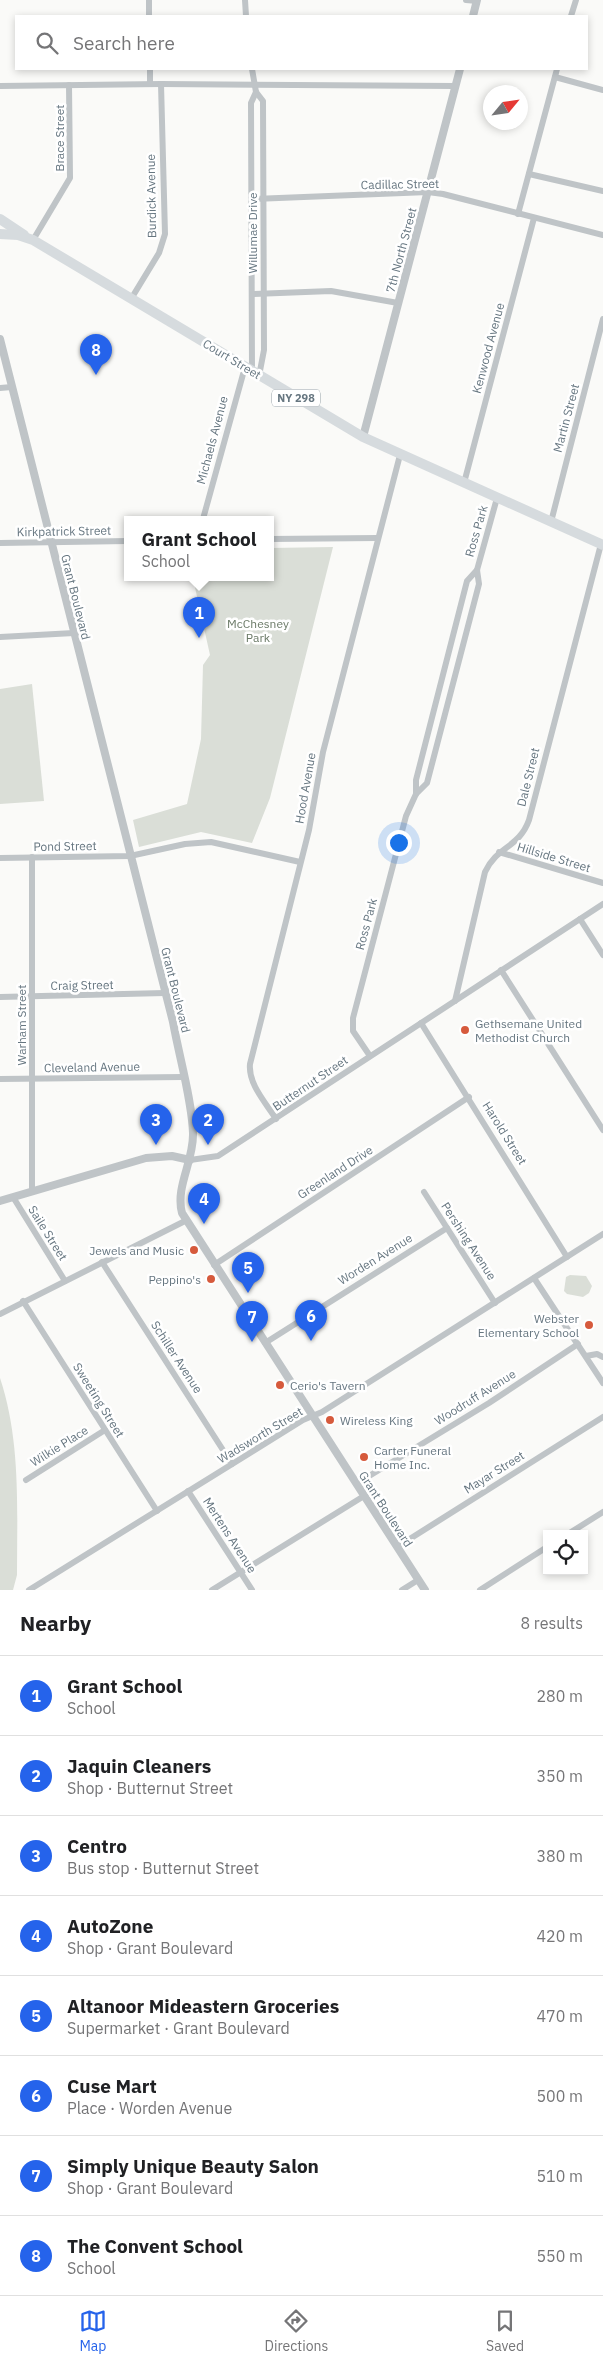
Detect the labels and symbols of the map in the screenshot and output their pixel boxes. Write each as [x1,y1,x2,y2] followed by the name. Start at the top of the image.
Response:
[483,85,528,130] north arrow
[52,105,67,171] street label: Brace Street
[143,153,159,238] street label: Burdick Avenue
[361,176,439,192] street label: Cadillac Street
[245,192,260,274] street label: Willumae Drive
[382,206,420,294] street label: 7th North Street
[469,301,507,395] street label: Kenwood Avenue
[80,334,112,375] pin: 8
[200,336,264,382] street label: Court Street
[550,382,582,454] street label: Martin Street
[272,389,320,406] road number: NY 298
[193,394,231,486] street label: Michaels Avenue
[461,503,491,559] street label: Ross Park
[17,523,111,539] street label: Kirkpatrick Street
[58,553,94,641] street label: Grant Boulevard
[183,597,215,638] pin: 1
[227,616,289,645] park label: McChesney Park
[513,746,543,808] street label: Dale Street
[291,751,319,825] street label: Hood Avenue
[386,830,412,856] your location
[33,838,97,854] street label: Pond Street
[515,839,593,875] street label: Hillside Street
[352,896,380,952] street label: Ross Park
[158,946,194,1034] street label: Grant Boulevard
[50,977,114,993] street label: Craig Street
[14,985,29,1065] street label: Warham Street
[475,1016,582,1045] place label: Gethsemane United Methodist Church
[459,1024,471,1036] marker: Gethsemane United Methodist Church
[270,1052,350,1114] street label: Butternut Street
[44,1059,141,1075] street label: Cleveland Avenue
[480,1099,530,1167] street label: Harold Street
[140,1104,172,1145] pin: 3
[192,1104,224,1145] pin: 2
[295,1142,376,1202] street label: Greenland Drive
[188,1183,220,1224] pin: 4
[438,1199,500,1283] street label: Pershing Avenue
[25,1203,71,1263] street label: Saile Street
[335,1230,415,1288] street label: Worden Avenue
[89,1243,184,1258] place label: Jewels and Music
[188,1244,200,1256] marker: Jewels and Music
[232,1252,264,1293] pin: 5
[148,1272,201,1287] place label: Peppino's
[205,1273,217,1285] marker: Peppino's
[295,1300,327,1341] pin: 6
[236,1301,268,1342] pin: 7
[478,1311,580,1340] place label: Webster Elementary School
[148,1318,206,1396] street label: Schiller Avenue
[583,1319,595,1331] marker: Webster Elementary School
[70,1360,128,1440] street label: Sweeting Street
[432,1366,519,1428] street label: Woodruff Avenue
[290,1378,365,1393] place label: Cerio's Tavern
[274,1379,286,1391] marker: Cerio's Tavern
[215,1404,305,1466] street label: Wadsworth Street
[340,1413,413,1428] place label: Wireless King
[324,1414,336,1426] marker: Wireless King
[27,1422,91,1470] street label: Wilkie Place
[374,1443,451,1472] place label: Carter Funeral Home Inc.
[461,1447,527,1497] street label: Mayar Street
[358,1451,370,1463] marker: Carter Funeral Home Inc.
[356,1468,416,1550] street label: Grant Boulevard
[200,1494,260,1576] street label: Mertens Avenue

